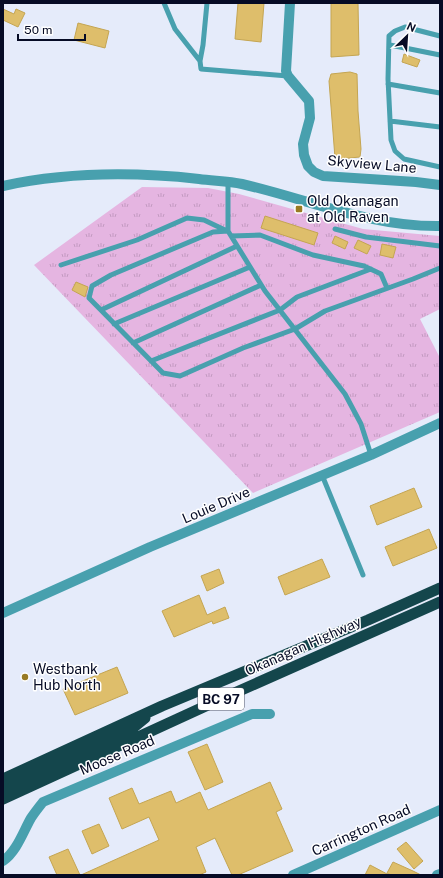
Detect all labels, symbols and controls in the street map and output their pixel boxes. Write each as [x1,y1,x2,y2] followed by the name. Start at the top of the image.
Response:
[18,16,85,42] scale bar
[387,16,427,56] north arrow
[405,20,418,34] text: N
[24,23,52,37] text: 50 m
[327,152,417,176] street label: Skyview Lane
[307,193,399,225] place label: Old Okanagan at Old Raven
[294,204,304,214] marker: Old Okanagan at Old Raven
[180,484,252,526] street label: Louie Drive
[242,613,364,679] street label: Okanagan Highway
[33,661,101,693] place label: Westbank Hub North
[20,672,30,682] marker: Westbank Hub North
[198,688,244,710] road number: BC 97
[77,732,157,778] street label: Moose Road
[309,801,413,859] street label: Carrington Road

